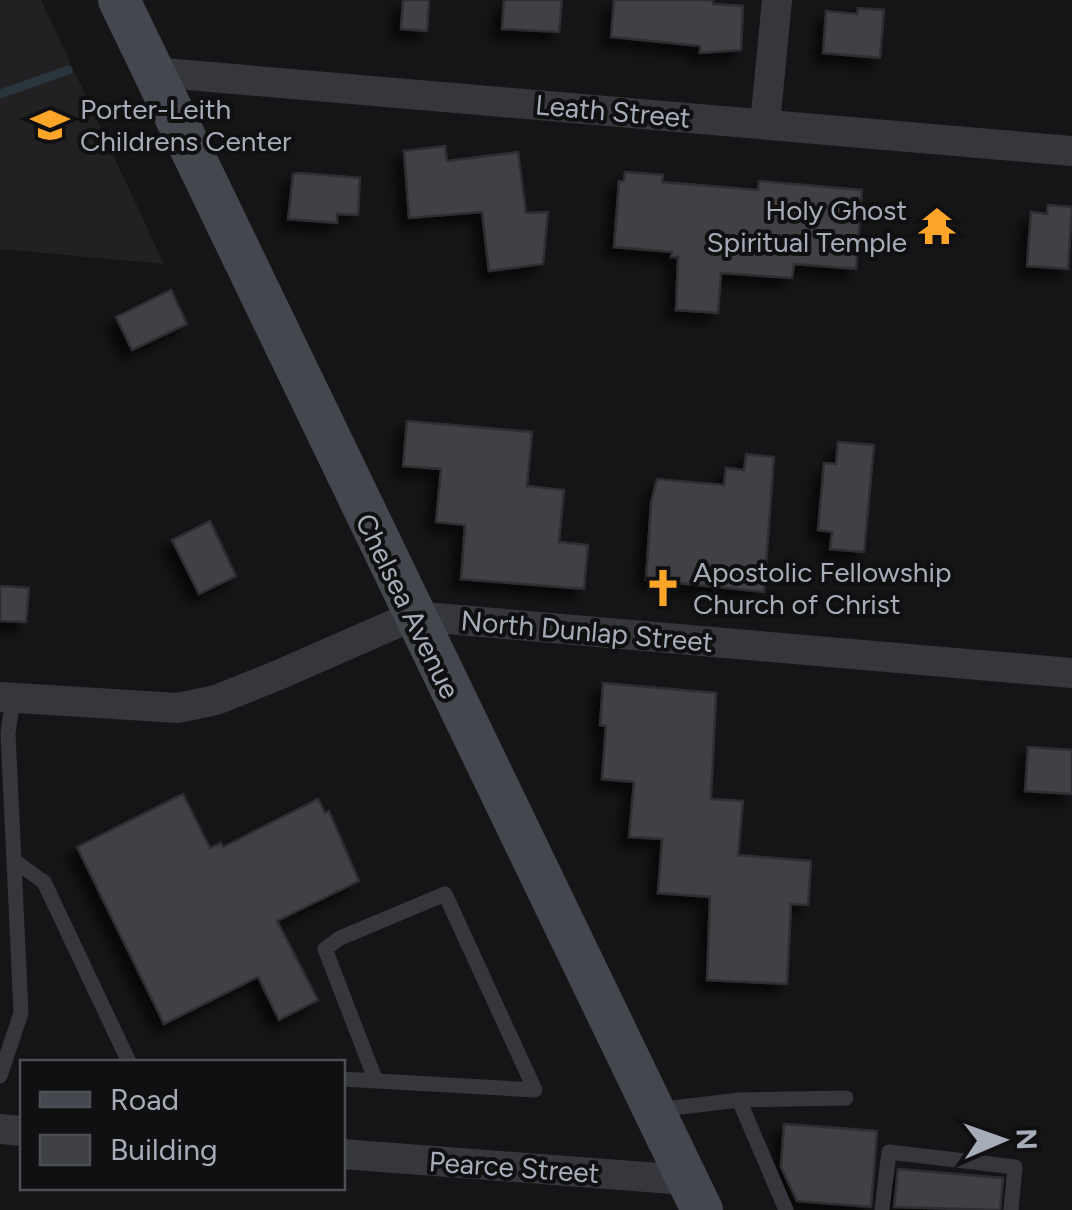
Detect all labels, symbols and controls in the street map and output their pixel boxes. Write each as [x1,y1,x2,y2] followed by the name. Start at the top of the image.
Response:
[534,87,692,135] street label: Leath Street
[80,92,292,158] place label: Porter-Leith Childrens Center
[29,104,71,146] school or university icon: Porter-Leith Childrens Center
[706,193,907,259] place label: Holy Ghost Spiritual Temple
[916,205,958,247] temple icon: Holy Ghost Spiritual Temple
[349,508,467,704] street label: Chelsea Avenue
[693,555,951,621] place label: Apostolic Fellowship Church of Christ
[642,567,684,609] church icon: Apostolic Fellowship Church of Christ
[459,603,715,659] street label: North Dunlap Street
[20,1060,345,1190] legend
[110,1081,179,1118] text: Road
[952,1090,1052,1190] north arrow
[1010,1128,1044,1151] text: N
[110,1131,218,1168] text: Building
[428,1144,600,1190] street label: Pearce Street

